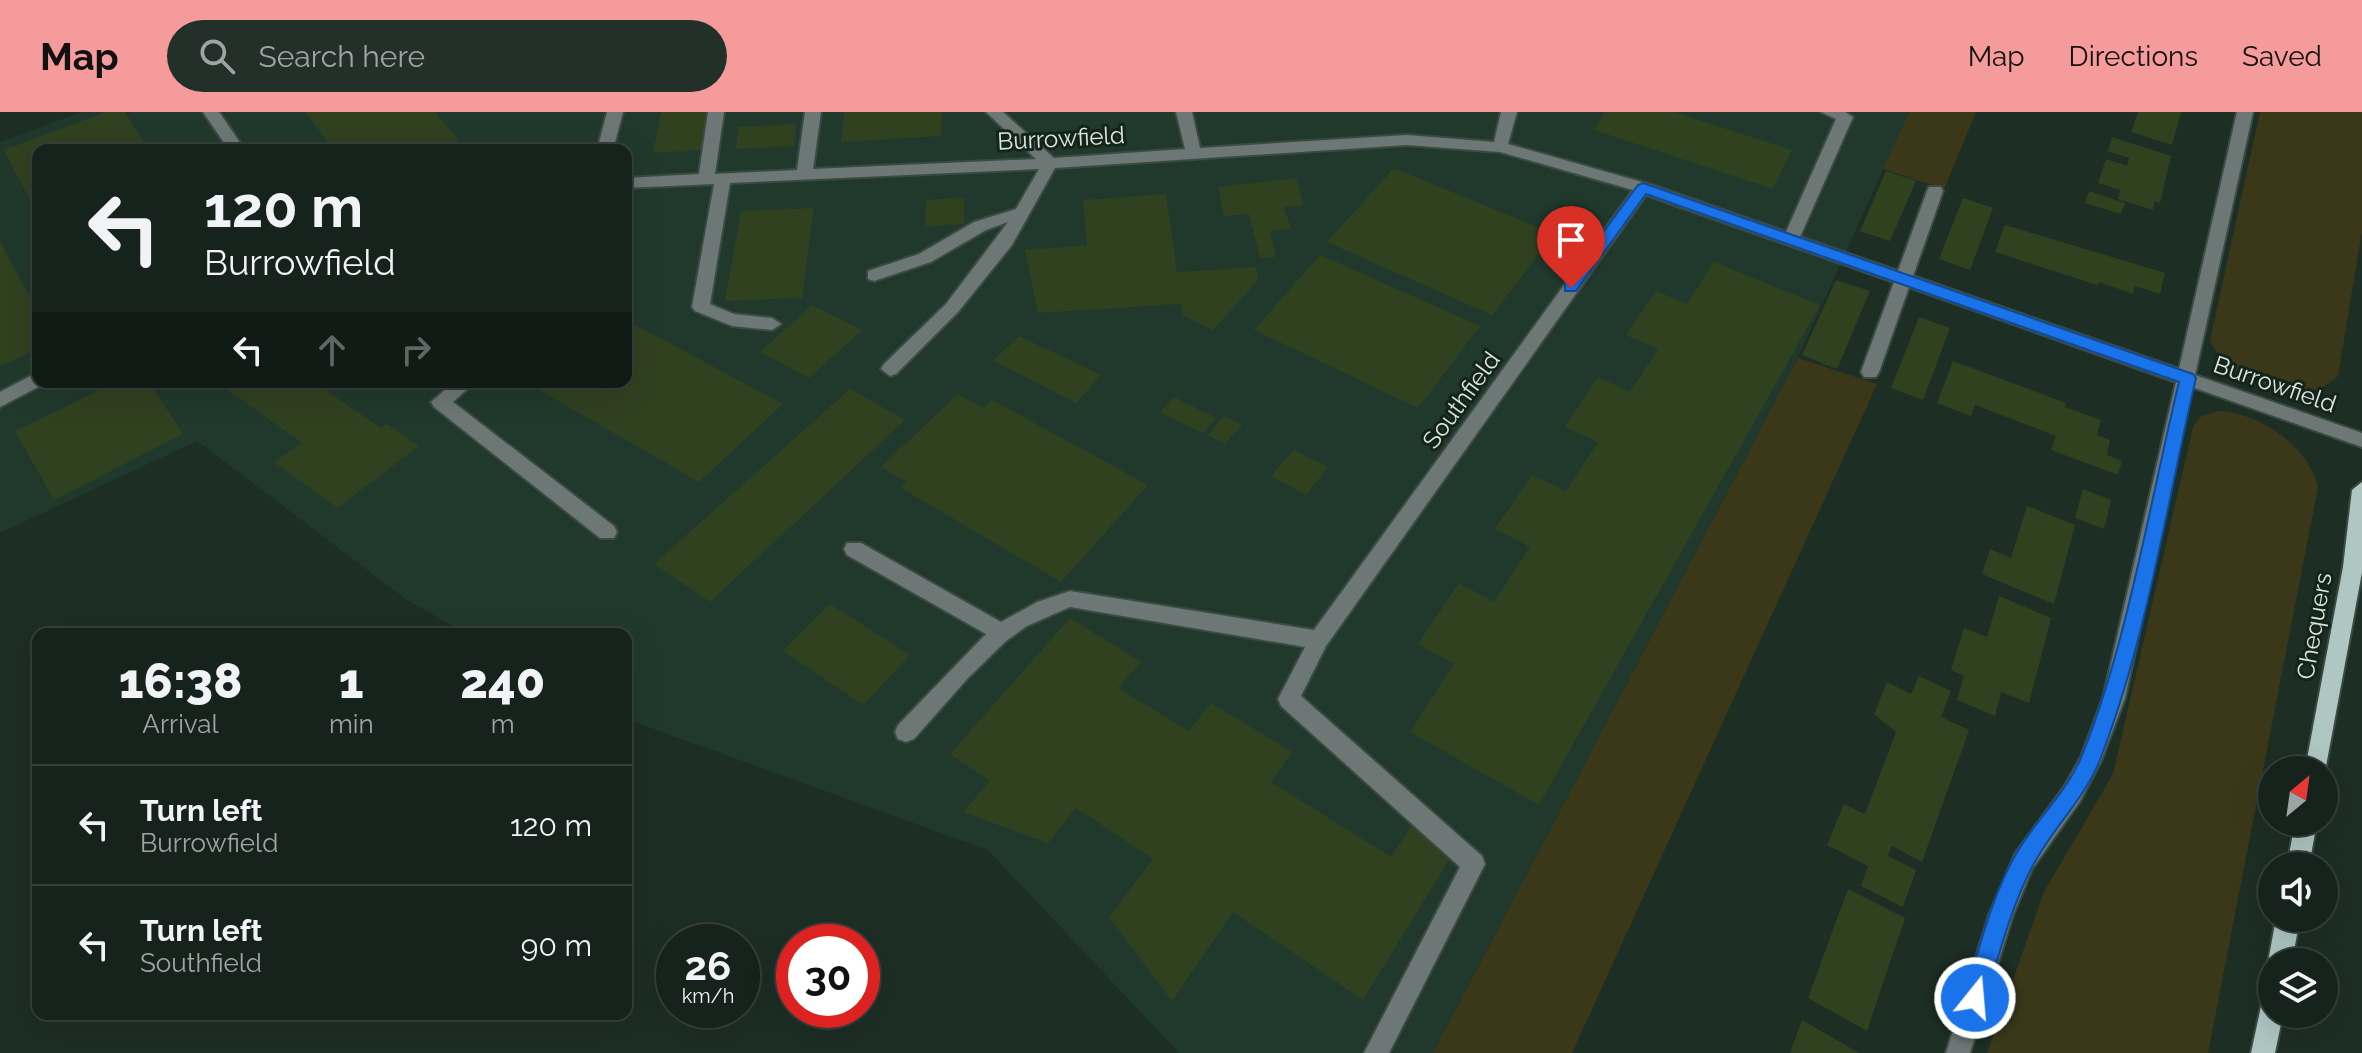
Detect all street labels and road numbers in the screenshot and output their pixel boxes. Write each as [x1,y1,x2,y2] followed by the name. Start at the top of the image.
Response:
[996,120,1126,156] street label: Burrowfield
[1416,346,1506,454] street label: Southfield
[2210,350,2340,418] street label: Burrowfield
[2290,570,2338,682] street label: Chequers

